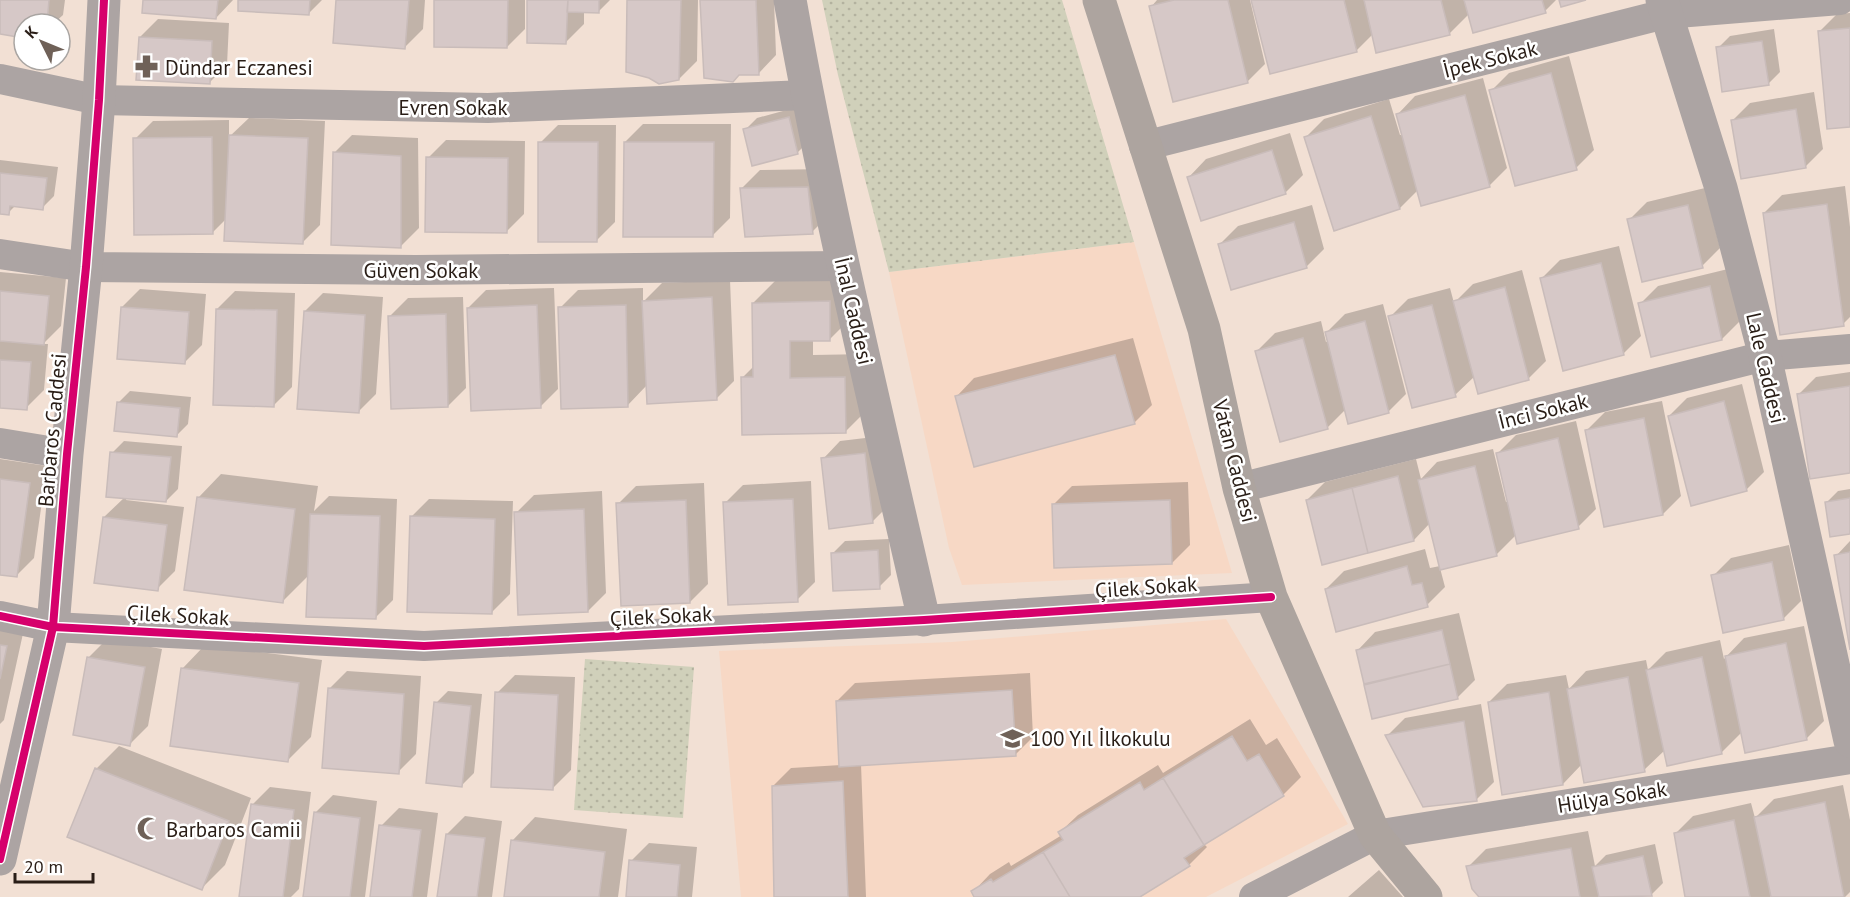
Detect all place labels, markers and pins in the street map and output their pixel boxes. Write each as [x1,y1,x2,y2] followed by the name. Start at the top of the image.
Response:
[134,54,160,80] pharmacy icon: Dündar Eczanesi
[165,54,313,81] place label: Dündar Eczanesi
[999,725,1025,751] school or university icon: 100 Yıl İlkokulu
[1030,725,1171,752] place label: 100 Yıl İlkokulu
[135,816,161,842] mosque icon: Barbaros Camii
[166,816,301,843] place label: Barbaros Camii

